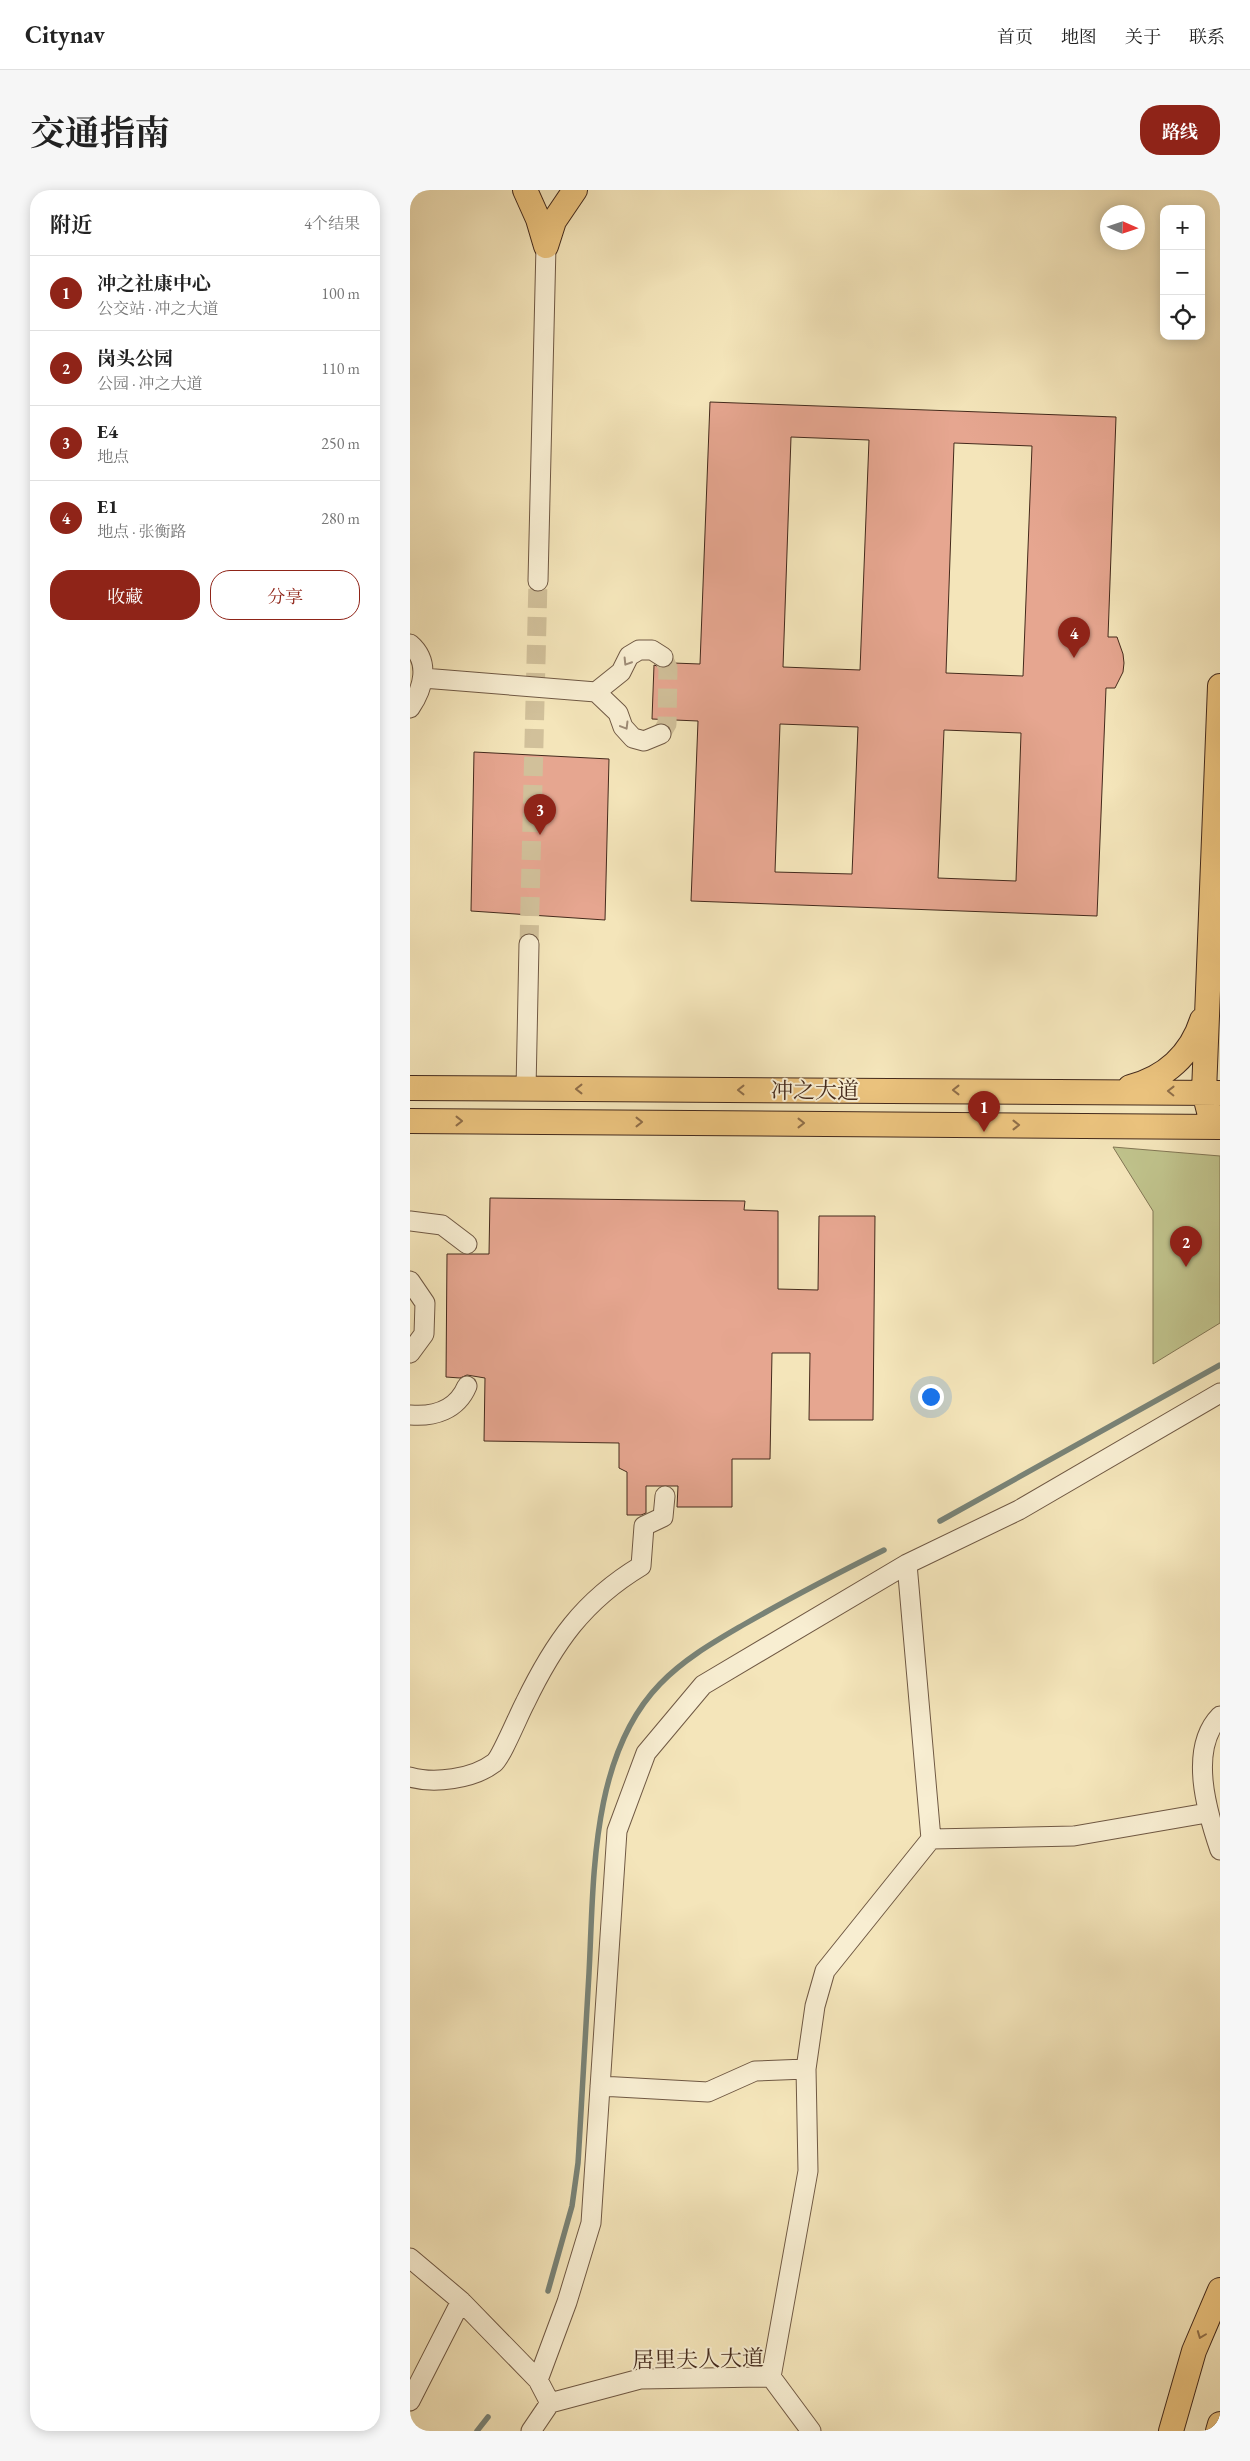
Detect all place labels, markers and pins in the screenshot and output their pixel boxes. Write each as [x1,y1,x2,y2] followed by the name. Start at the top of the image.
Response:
[1058,617,1090,658] pin: 4
[524,794,556,835] pin: 3
[968,1091,1000,1132] pin: 1
[1170,1226,1202,1267] pin: 2

